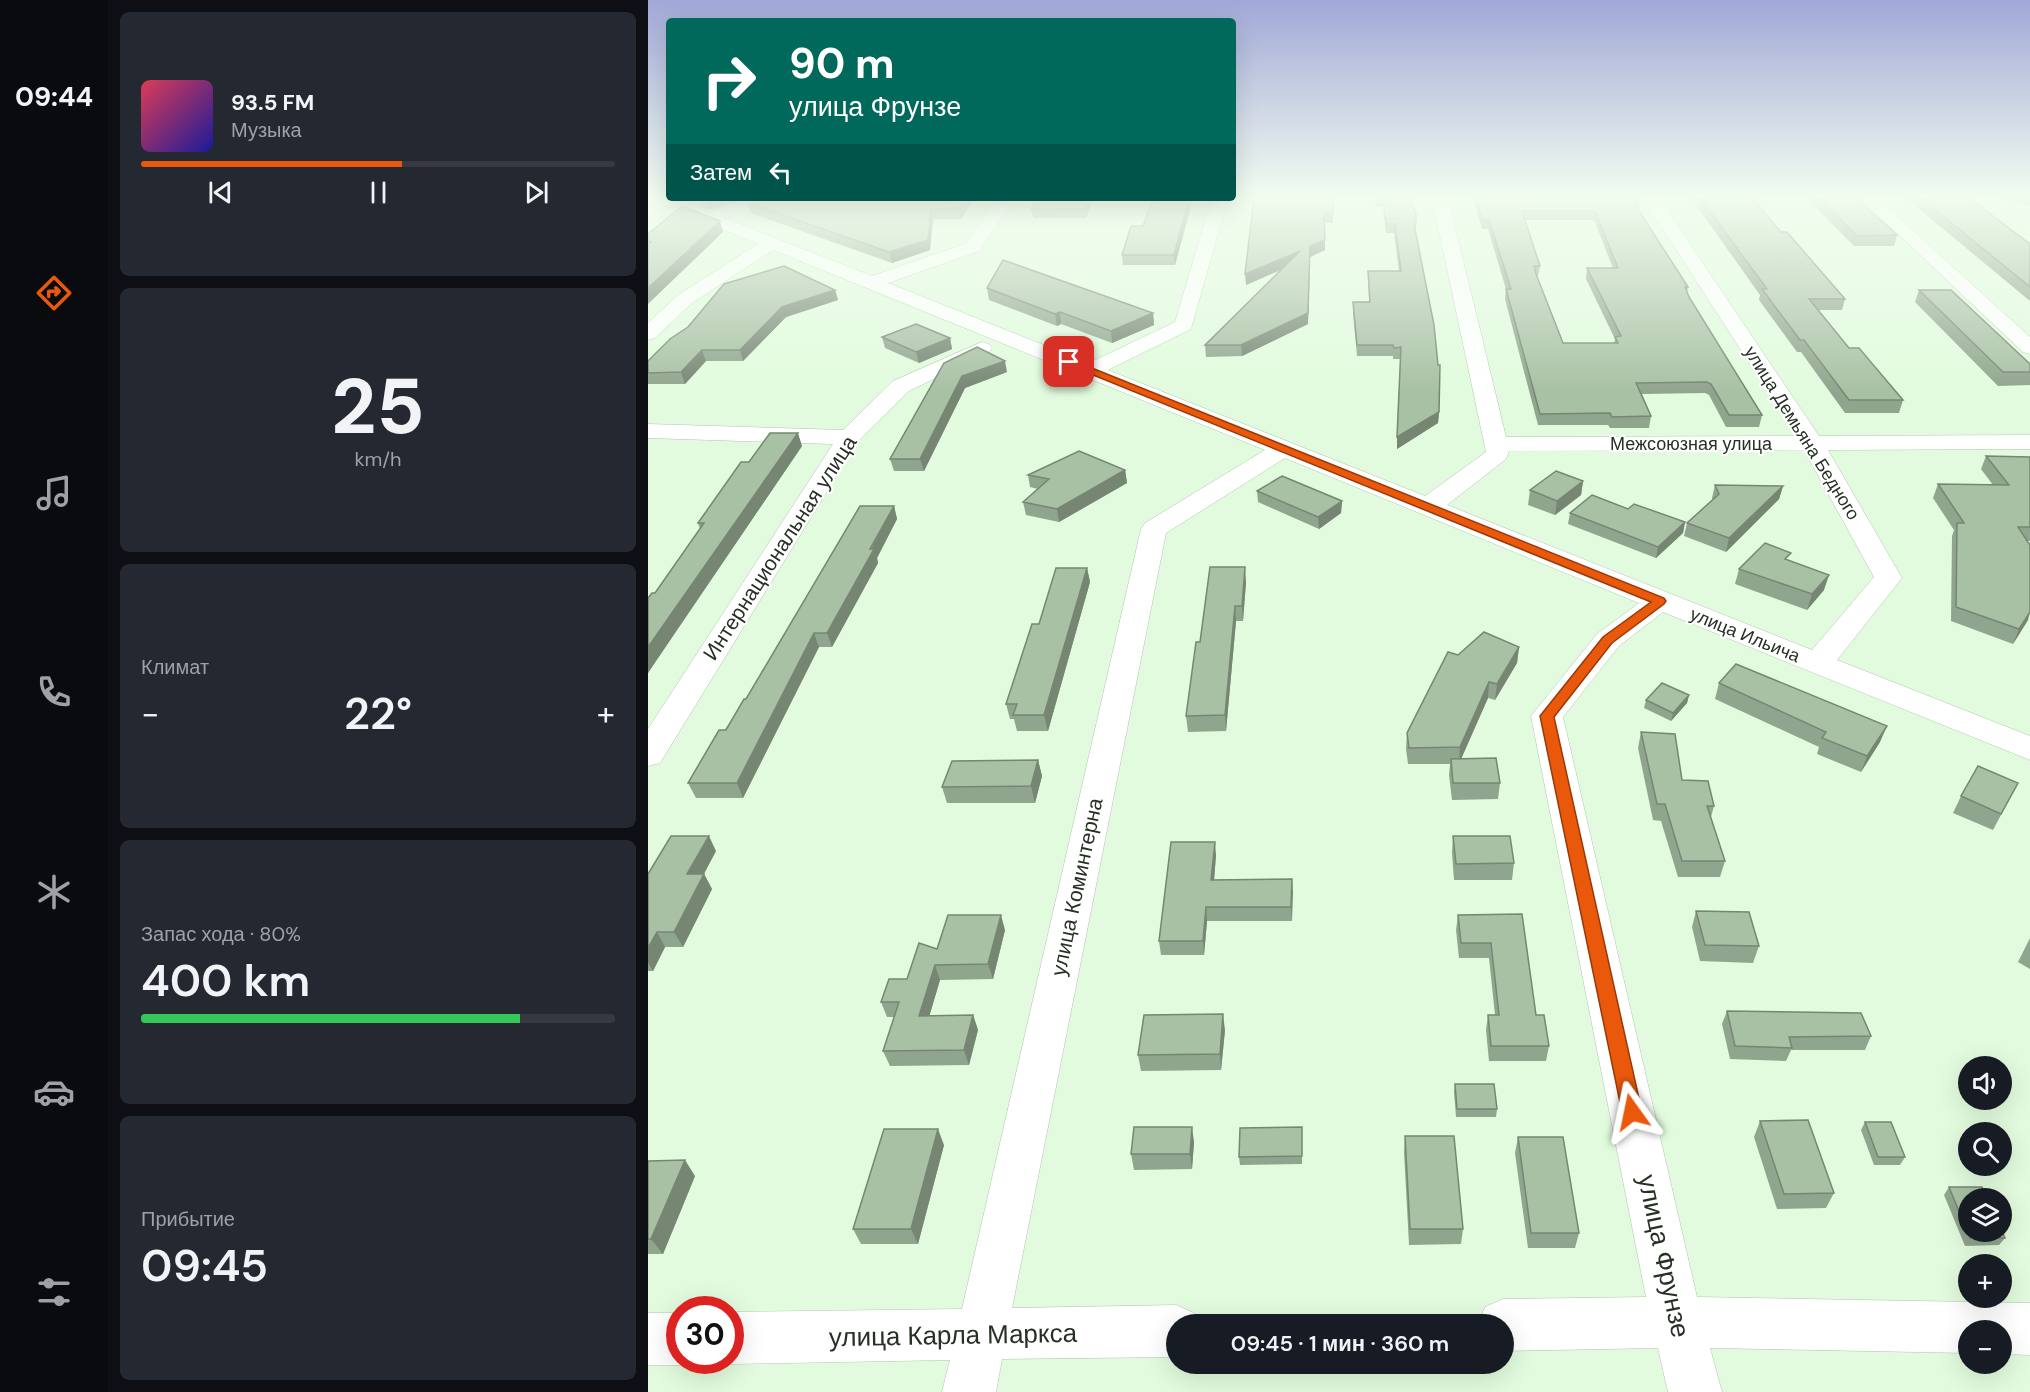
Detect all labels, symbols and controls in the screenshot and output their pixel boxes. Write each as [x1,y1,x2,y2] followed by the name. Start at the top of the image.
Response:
[789,36,895,91] text: 90 m
[690,42,768,120] icon: right
[15,79,93,114] text: 09:44
[231,88,314,117] text: 93.5 FM
[789,89,961,124] text: улица Фрунзе
[231,117,302,143] text: Музыка
[764,156,797,189] icon: left
[690,158,752,187] text: Затем
[204,176,237,209] icon: previous
[362,176,395,209] icon: pause
[520,176,553,209] icon: next
[33,272,75,314] icon: directions
[1043,336,1094,387] pin
[1739,342,1865,524] street label: улица Демьяна Бедного
[1052,345,1085,378] icon: arrive
[331,356,425,457] text: 25
[697,430,863,666] street label: Интернациональная улица
[1610,432,1773,456] street label: Межсоюзная улица
[354,446,402,472] text: km/h
[33,472,75,514] icon: music
[1686,602,1804,668] street label: улица Ильича
[141,654,209,680] text: Климат
[33,671,75,713] icon: phone
[344,684,412,743] text: 22°
[141,692,159,735] text: −
[597,692,615,735] text: +
[1044,795,1110,978] street label: улица Коминтерна
[33,871,75,913] icon: climate
[141,921,301,947] text: Запас хода · 80%
[141,951,310,1010] text: 400 km
[1958,1056,2012,1374] map controls
[1958,1056,2012,1110] button: sound
[33,1071,75,1113] icon: car
[1600,1080,1664,1144] position arrow
[1958,1122,2012,1176] button: search
[1630,1171,1698,1341] street label: улица Фрунзе
[1958,1188,2012,1242] button: layers
[141,1206,235,1232] text: Прибытие
[141,1236,268,1295] text: 09:45
[1958,1254,2012,1308] button: +
[33,1271,75,1313] icon: filters
[666,1296,744,1374] speed limit sign: 30
[829,1316,1078,1354] street label: улица Карла Маркса
[1958,1320,2012,1374] button: −
[1231,1329,1449,1358] text: 09:45 · 1 мин · 360 m

